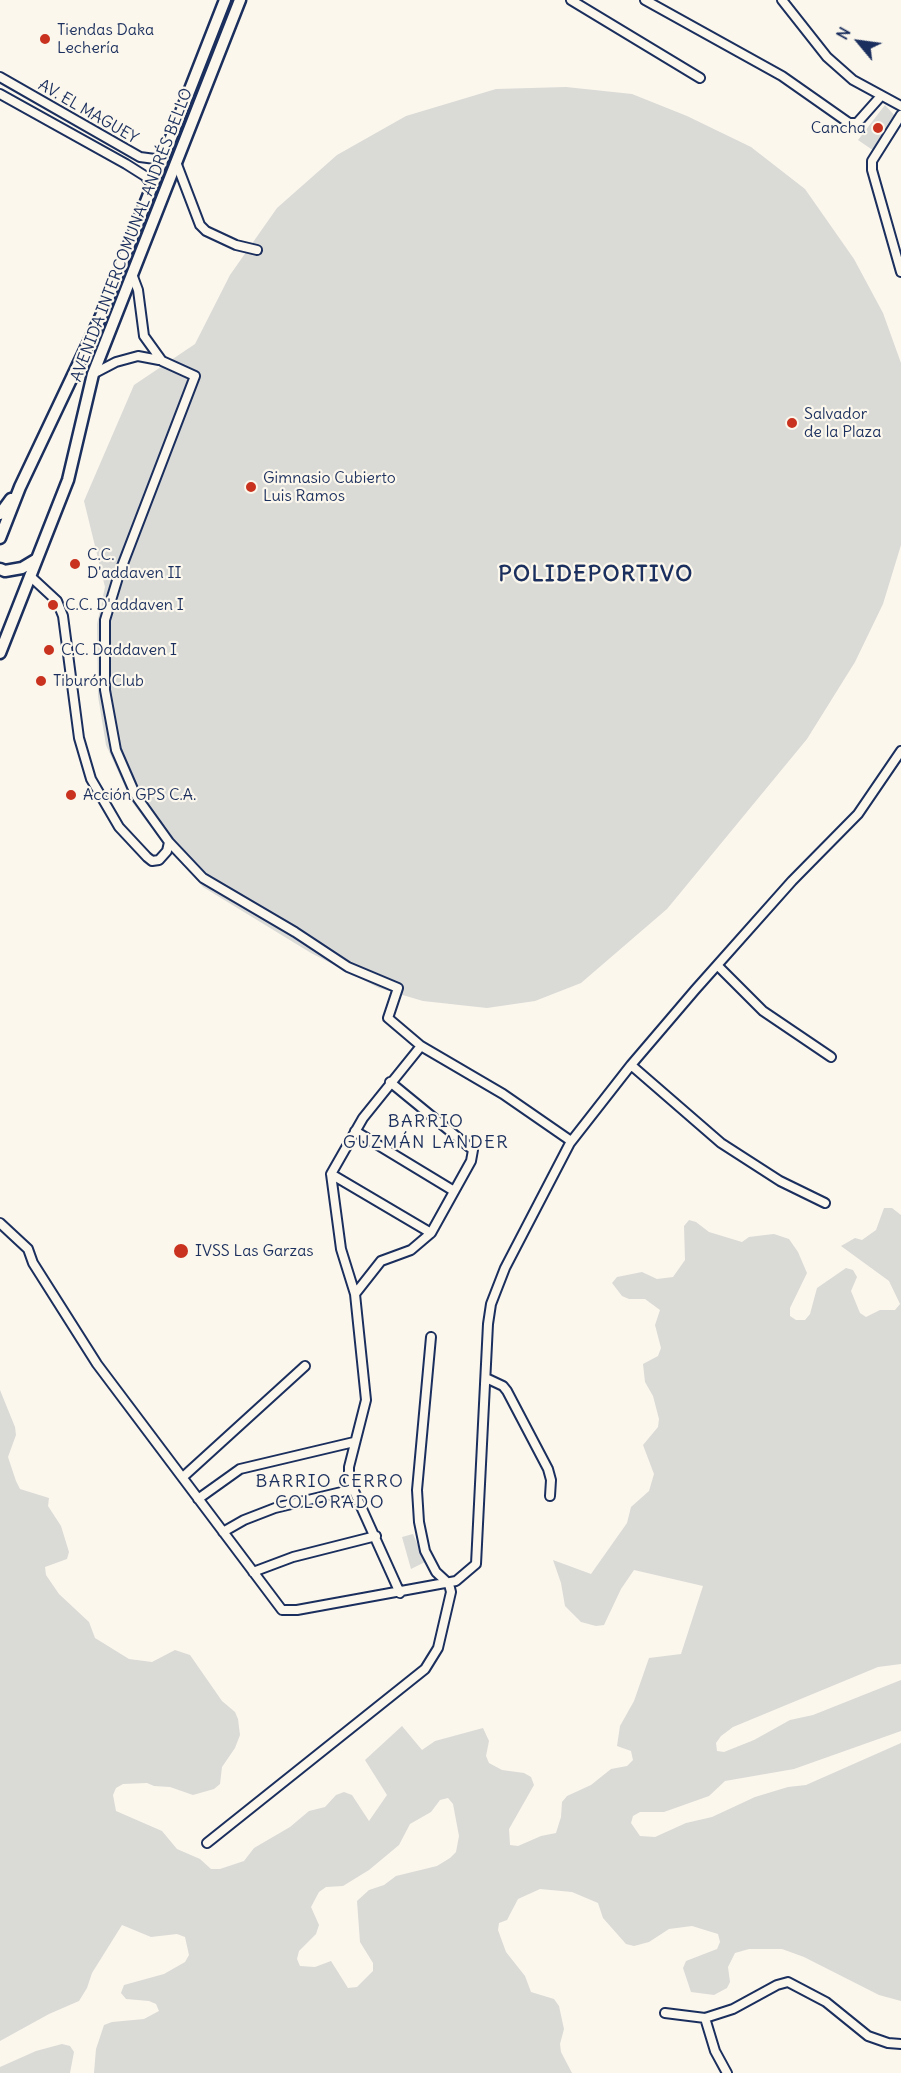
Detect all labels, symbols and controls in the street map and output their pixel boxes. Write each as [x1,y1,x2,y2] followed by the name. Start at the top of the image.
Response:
[829,12,889,72] north arrow
[57,20,154,58] place label: Tiendas Daka Lechería
[832,24,855,43] text: N
[38,32,52,46] marker: Tiendas Daka Lechería
[35,76,141,148] street label: AV. EL MAGUEY
[67,86,197,384] street label: AVENIDA INTERCOMUNAL ANDRÉS BELLO
[811,118,866,138] place label: Cancha
[871,121,885,135] marker: Cancha
[804,404,881,442] place label: Salvador de la Plaza
[785,416,799,430] marker: Salvador de la Plaza
[263,468,396,506] place label: Gimnasio Cubierto Luis Ramos
[244,480,258,494] marker: Gimnasio Cubierto Luis Ramos
[87,545,182,583] place label: C.C. D'addaven II
[68,557,82,571] marker: C.C. D'addaven II
[498,562,694,588] district label: POLIDEPORTIVO
[65,595,184,615] place label: C.C. D'addaven I
[46,598,60,612] marker: C.C. D'addaven I
[61,640,177,660] place label: C.C. Daddaven I
[42,643,56,657] marker: C.C. Daddaven I
[53,671,144,691] place label: Tiburón Club
[34,674,48,688] marker: Tiburón Club
[83,785,196,805] place label: Acción GPS C.A.
[64,788,78,802] marker: Acción GPS C.A.
[343,1111,509,1154] district label: BARRIO GUZMÁN LANDER
[195,1241,314,1261] place label: IVSS Las Garzas
[172,1242,190,1260] marker: IVSS Las Garzas
[255,1471,405,1514] district label: BARRIO CERRO COLORADO

